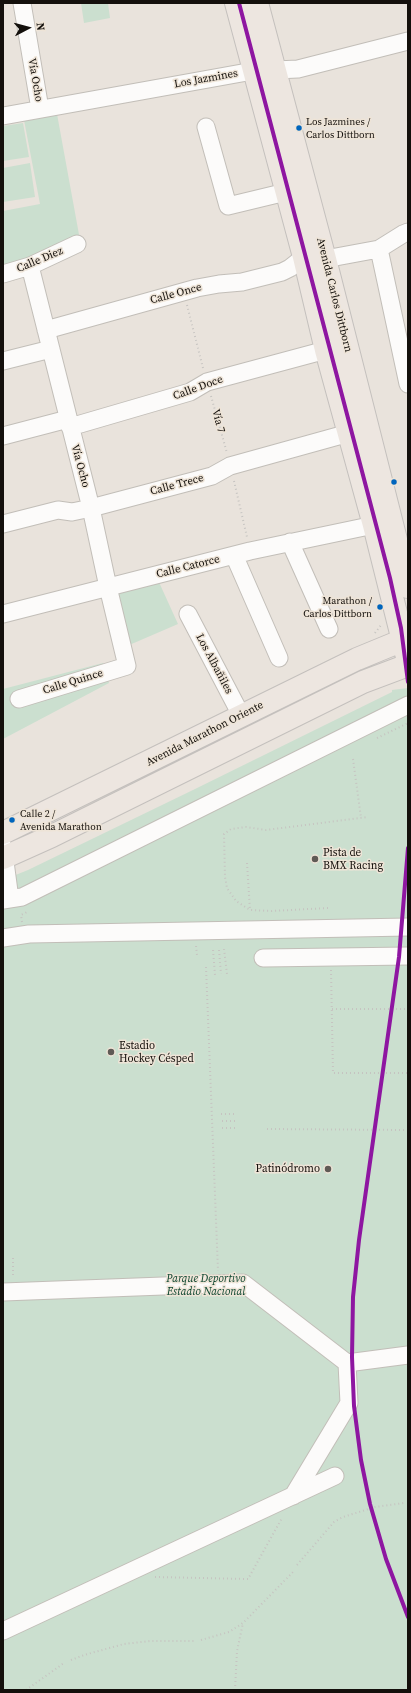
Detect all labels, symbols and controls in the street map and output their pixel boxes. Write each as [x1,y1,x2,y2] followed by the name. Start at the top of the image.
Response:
[8,8,48,48] north arrow
[33,22,48,31] text: N
[25,57,45,103] street label: Vía Ocho
[173,67,239,91] street label: Los Jazmines
[306,116,375,140] place label: Los Jazmines / Carlos Dittborn
[294,123,304,133] marker: Los Jazmines / Carlos Dittborn
[313,236,355,354] street label: Avenida Carlos Dittborn
[15,244,65,276] street label: Calle Diez
[149,281,203,307] street label: Calle Once
[171,373,225,403] street label: Calle Doce
[209,408,227,434] street label: Vía 7
[68,443,92,489] street label: Vía Ocho
[149,472,205,498] street label: Calle Trece
[389,477,399,487] unlabelled marker
[155,553,221,581] street label: Calle Catorce
[303,595,372,618] place label: Marathon / Carlos Dittborn
[375,602,385,612] marker: Marathon / Carlos Dittborn
[193,632,235,696] street label: Los Albañiles
[41,667,105,697] street label: Calle Quince
[144,699,266,769] street label: Avenida Marathon Oriente
[20,808,102,832] place label: Calle 2 / Avenida Marathon
[7,815,17,825] marker: Calle 2 / Avenida Marathon
[323,846,383,872] place label: Pista de BMX Racing
[310,854,320,864] marker: Pista de BMX Racing
[119,1039,194,1065] place label: Estadio Hockey Césped
[106,1047,116,1057] marker: Estadio Hockey Césped
[256,1162,320,1176] place label: Patinódromo
[323,1164,333,1174] marker: Patinódromo
[166,1272,246,1298] park label: Parque Deportivo Estadio Nacional

